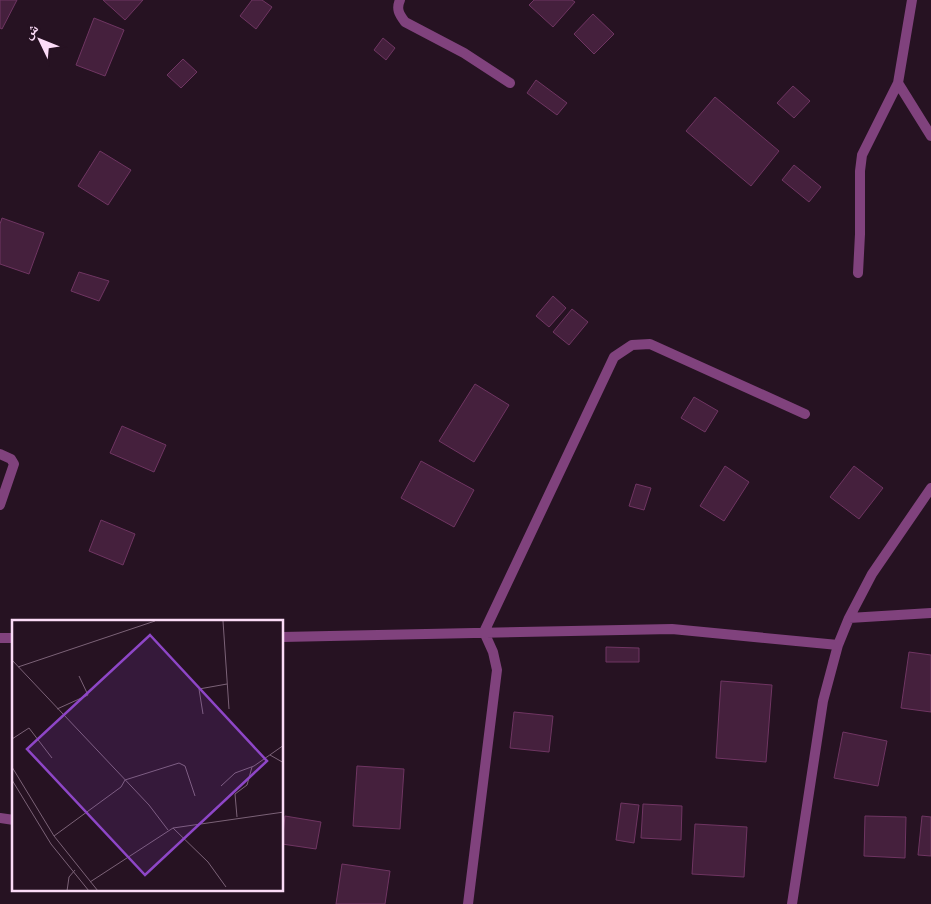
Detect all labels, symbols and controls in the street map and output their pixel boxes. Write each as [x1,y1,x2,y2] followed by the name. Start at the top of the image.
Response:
[15,15,65,65] north arrow
[20,20,42,43] text: ش
[12,620,284,892] inset map

